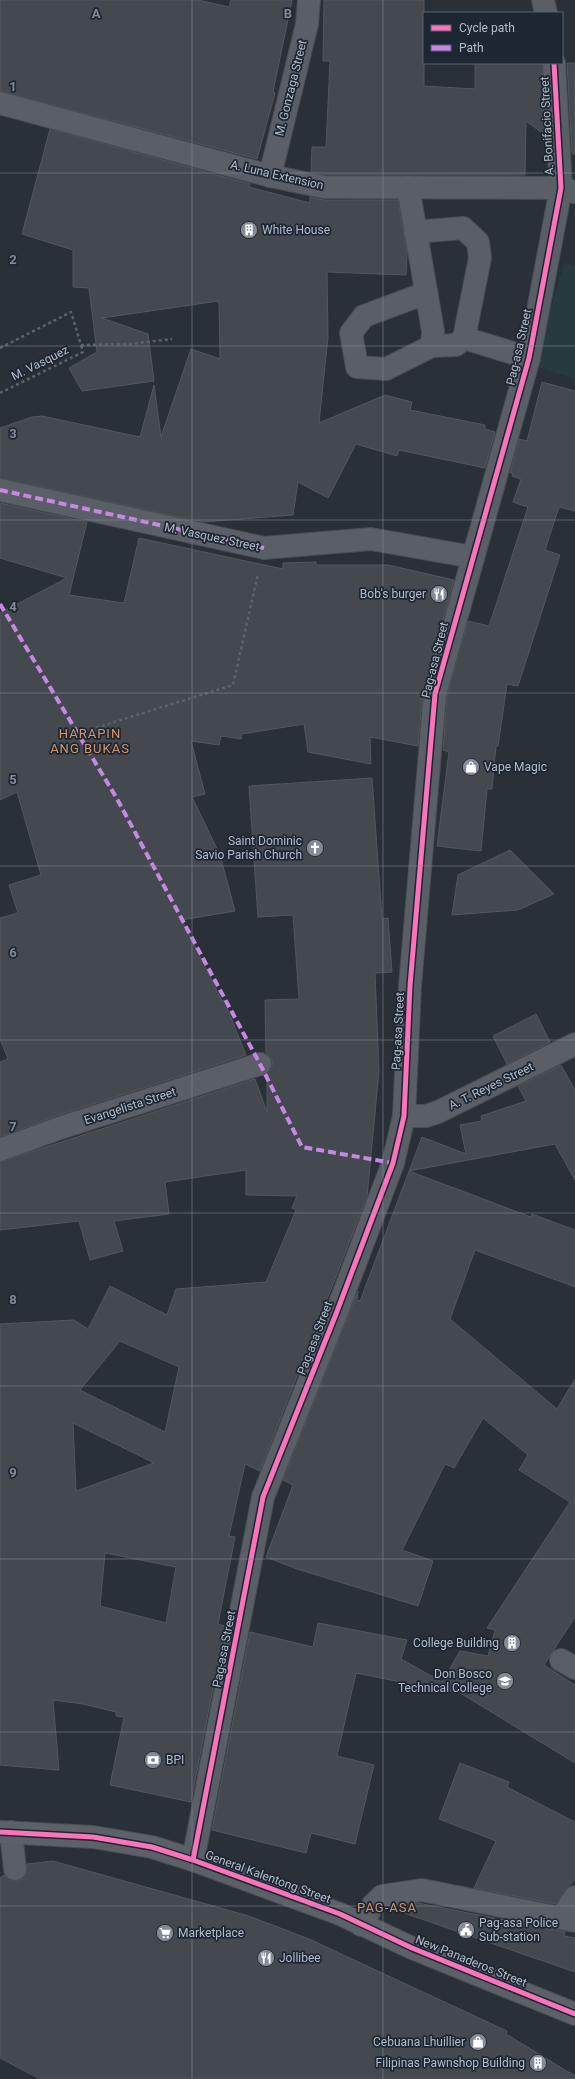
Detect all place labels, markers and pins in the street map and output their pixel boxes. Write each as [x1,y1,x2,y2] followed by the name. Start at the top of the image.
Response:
[239,220,259,240] building icon: White House
[262,223,330,237] place label: White House
[429,584,449,604] restaurant icon: Bob's burger
[360,587,426,601] place label: Bob's burger
[461,757,481,777] shop icon: Vape Magic
[484,760,547,774] place label: Vape Magic
[195,834,302,862] place label: Saint Dominic Savio Parish Church
[305,838,325,858] church icon: Saint Dominic Savio Parish Church
[502,1633,522,1653] building icon: College Building
[413,1636,499,1650] place label: College Building
[398,1667,492,1695] place label: Don Bosco Technical College
[495,1671,515,1691] school or university icon: Don Bosco Technical College
[143,1750,163,1770] bank icon: BPI
[166,1753,184,1767] place label: BPI
[479,1916,558,1944] place label: Pag-asa Police Sub-station
[456,1920,476,1940] public building icon: Pag-asa Police Sub-station
[155,1923,175,1943] supermarket icon: Marketplace
[178,1926,244,1940] place label: Marketplace
[256,1948,276,1968] restaurant icon: Jollibee
[279,1951,321,1965] place label: Jollibee
[468,2032,488,2052] shop icon: Cebuana Lhuillier
[373,2035,465,2049] place label: Cebuana Lhuillier
[528,2053,548,2073] building icon: Filipinas Pawnshop Building
[376,2056,525,2070] place label: Filipinas Pawnshop Building

